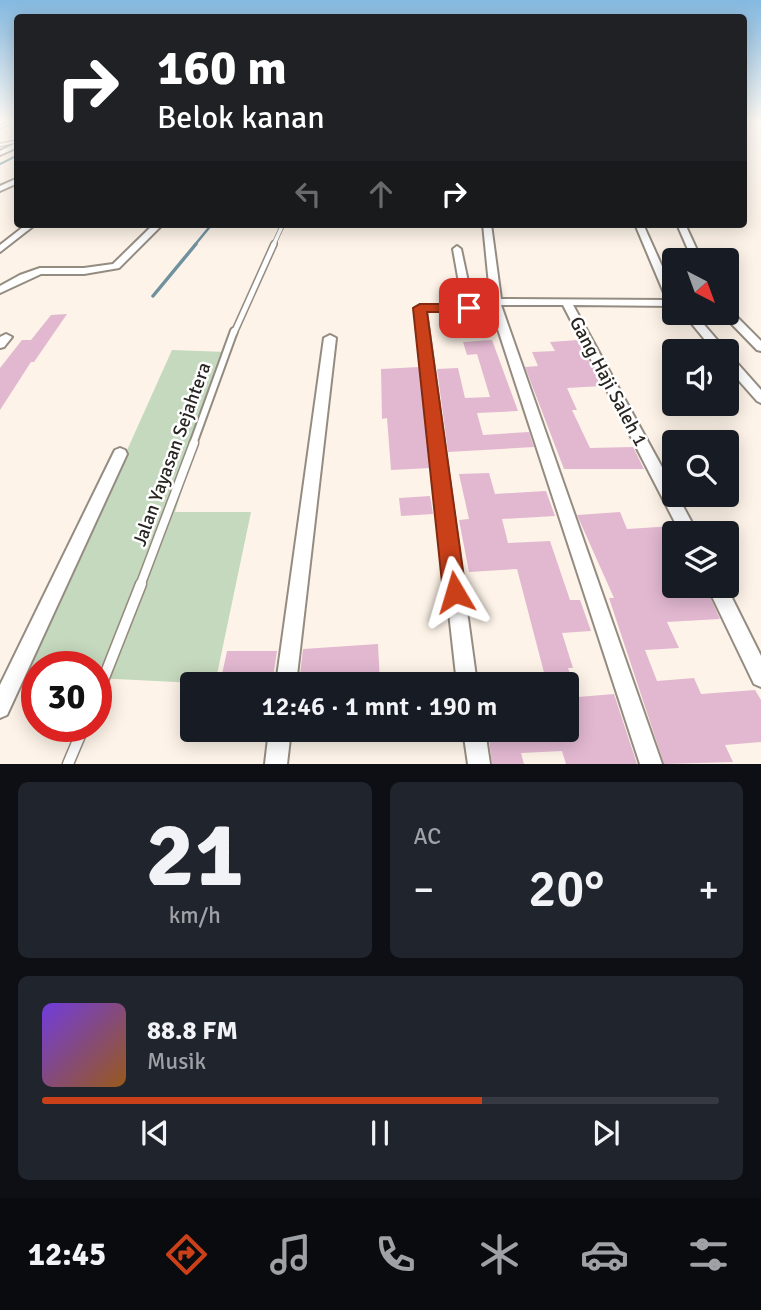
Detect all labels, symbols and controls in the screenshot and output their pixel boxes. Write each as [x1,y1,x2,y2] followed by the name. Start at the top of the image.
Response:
[157,38,287,98] text: 160 m
[42,42,133,133] icon: right
[157,98,325,137] text: Belok kanan
[289,175,327,213] icon: left
[362,175,400,213] icon: ahead
[435,175,473,213] icon: right
[662,248,738,326] north arrow
[662,248,739,598] map controls
[439,278,499,338] pin
[450,289,488,327] icon: arrive
[564,313,652,450] street label: Gang Haji Saleh 1
[662,339,739,416] button: sound
[127,359,216,550] street label: Jalan Yayasan Sejahtera
[662,430,739,507] button: search
[662,521,739,598] button: layers
[418,555,492,629] position arrow
[21,651,112,742] speed limit sign: 30
[262,691,497,723] text: 12:46 · 1 mnt · 190 m
[146,799,244,912] text: 21
[414,822,441,851] text: AC
[528,857,604,921] text: 20°
[414,866,434,913] text: −
[698,866,719,913] text: +
[169,901,221,930] text: km/h
[147,1015,238,1047] text: 88.8 FM
[147,1047,206,1076] text: Musik
[136,1114,174,1152] icon: previous
[361,1114,399,1152] icon: pause
[587,1114,625,1152] icon: next
[162,1230,211,1279] icon: directions
[266,1230,315,1279] icon: music
[371,1230,420,1279] icon: phone
[475,1230,524,1279] icon: climate
[580,1230,629,1279] icon: car
[684,1230,733,1279] icon: filters
[28,1235,106,1274] text: 12:45

